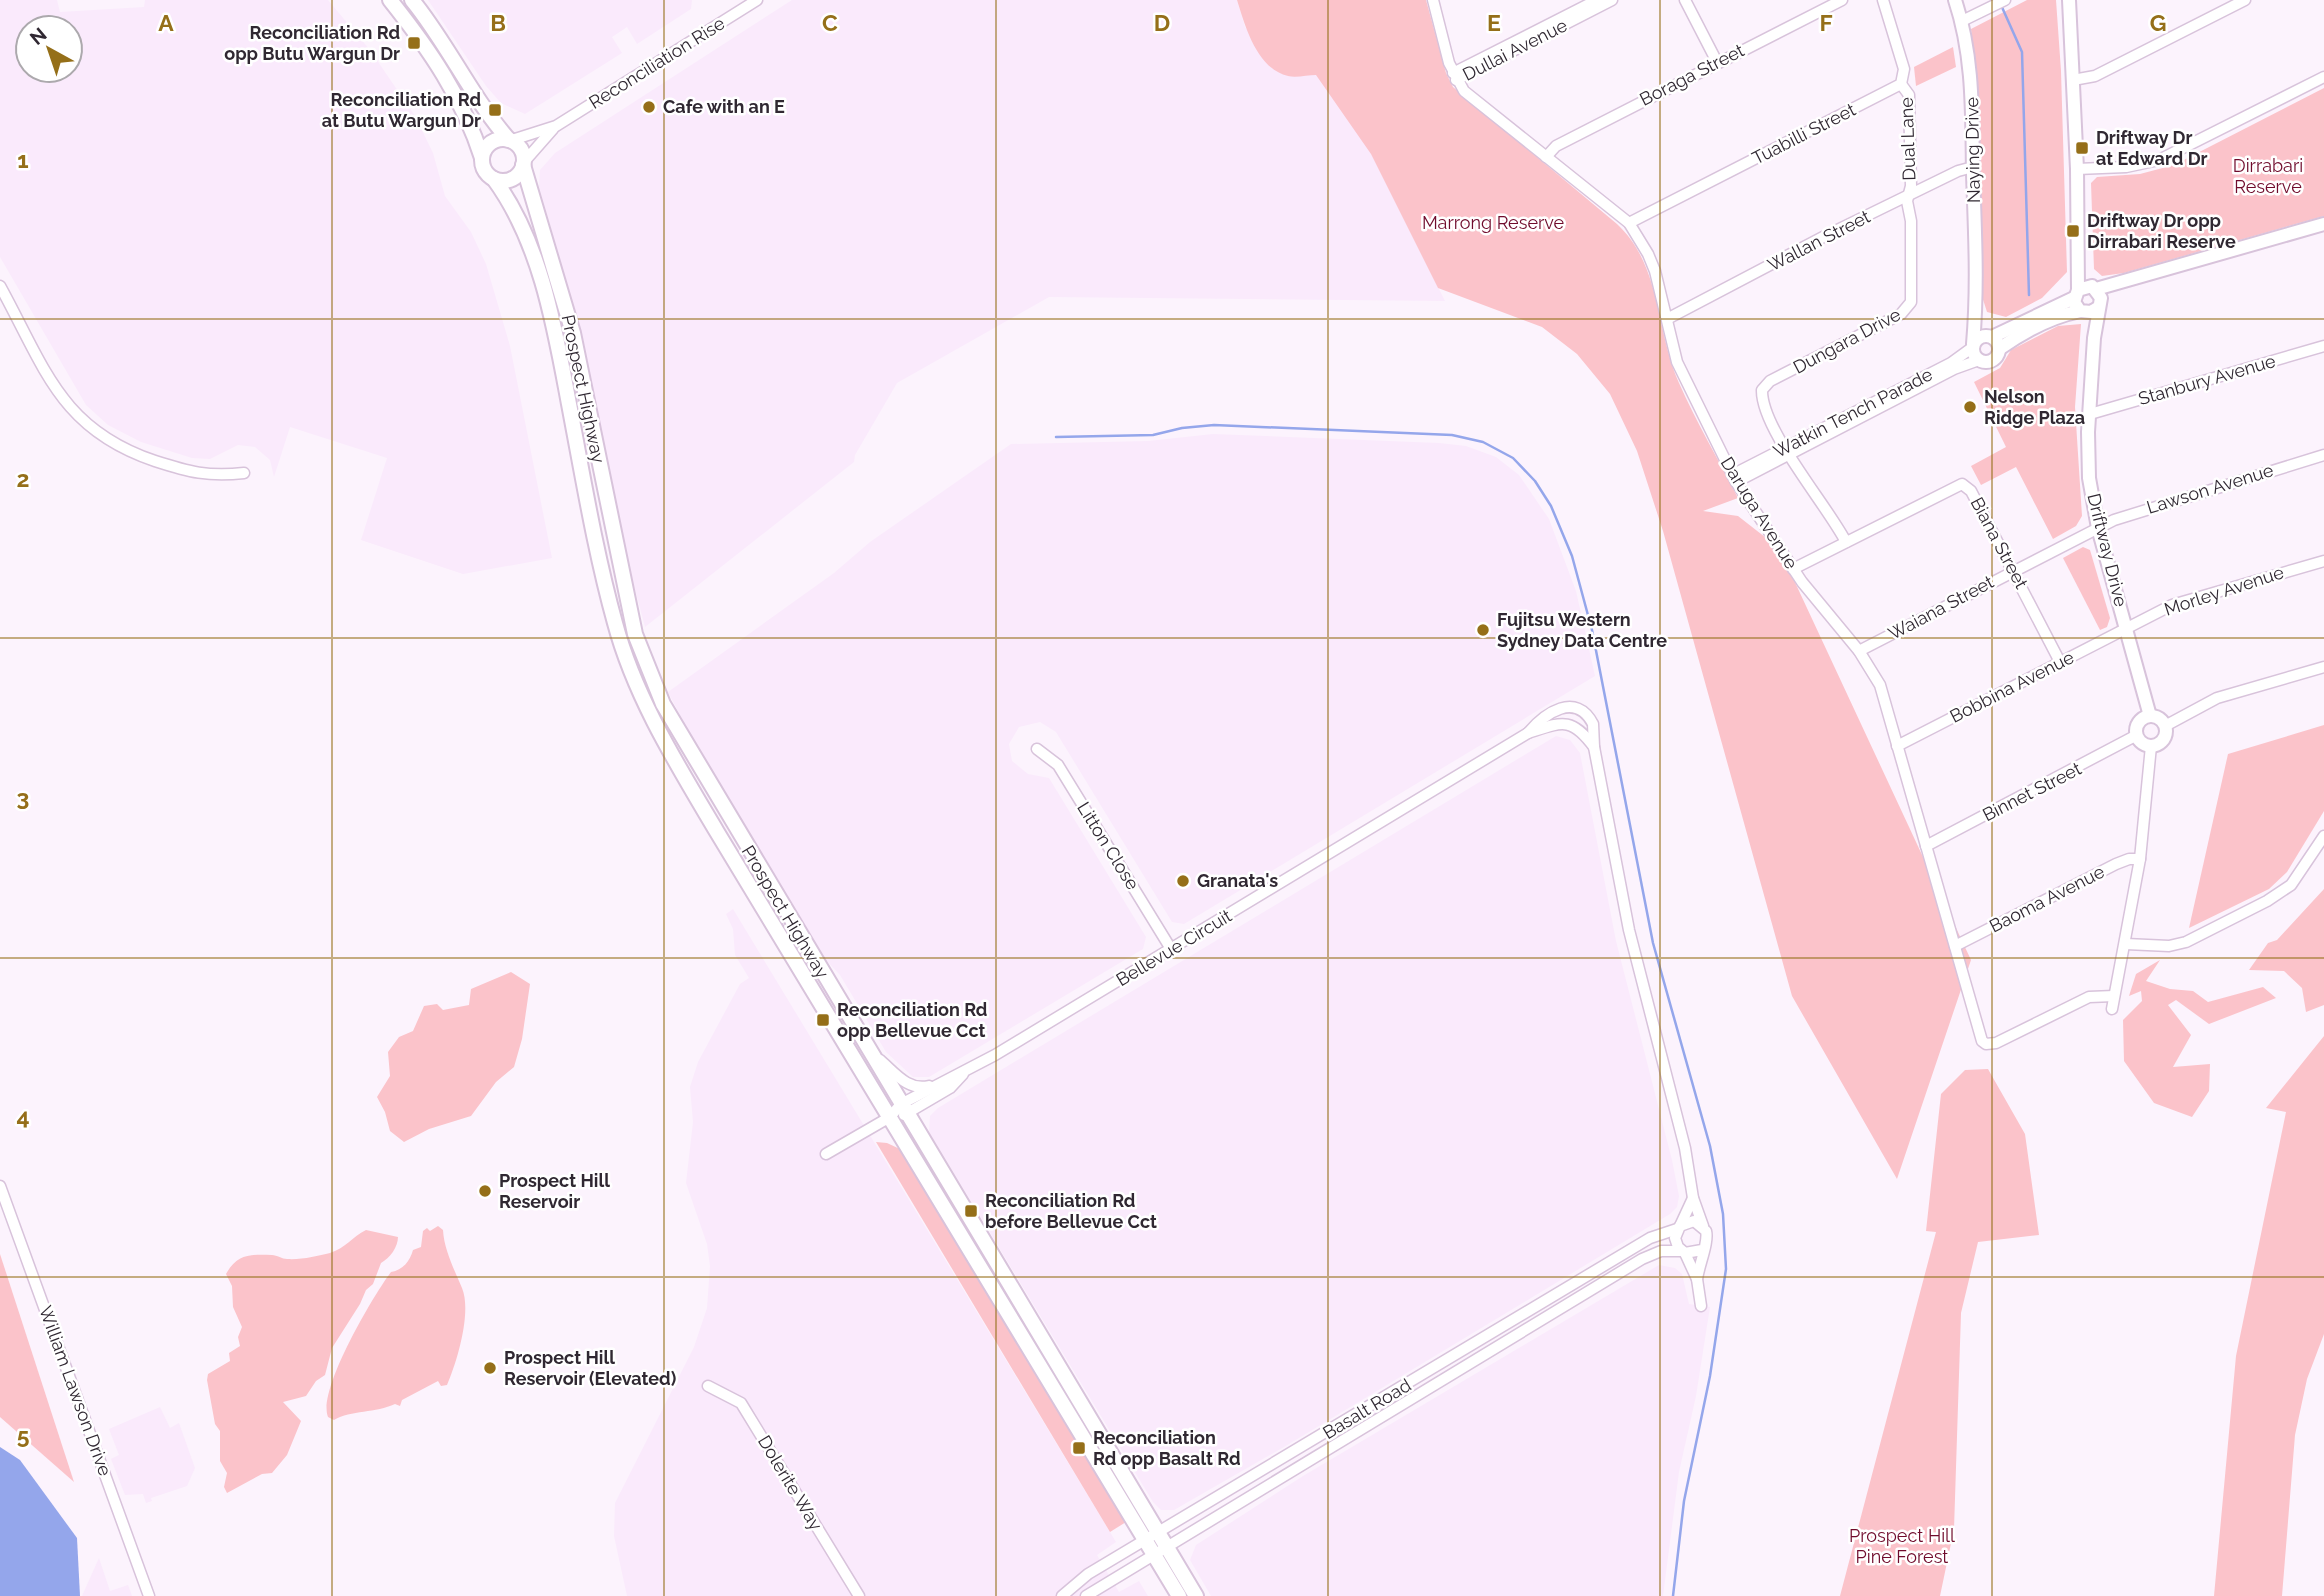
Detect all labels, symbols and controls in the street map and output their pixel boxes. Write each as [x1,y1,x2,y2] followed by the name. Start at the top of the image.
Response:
[158,9,174,36] text: A
[490,9,506,36] text: B
[822,9,838,36] text: C
[1154,9,1170,36] text: D
[1487,9,1501,36] text: E
[1819,9,1833,36] text: F
[2150,9,2166,36] text: G
[585,12,729,113] street label: Reconciliation Rise
[14,14,84,84] north arrow
[1459,14,1571,85] street label: Dullai Avenue
[224,22,400,64] place label: Reconciliation Rd opp Butu Wargun Dr
[25,23,51,49] text: N
[406,35,422,51] marker: Reconciliation Rd opp Butu Wargun Dr
[1636,39,1747,110] street label: Boraga Street
[322,89,481,131] place label: Reconciliation Rd at Butu Wargun Dr
[663,96,785,117] place label: Cafe with an E
[1896,96,1919,181] street label: Dual Lane
[1961,96,1984,203] street label: Naying Drive
[1749,98,1859,169] street label: Tuabilli Street
[641,99,657,115] marker: Cafe with an E
[487,102,503,118] marker: Reconciliation Rd at Butu Wargun Dr
[2096,127,2208,169] place label: Driftway Dr at Edward Dr
[2074,140,2090,156] marker: Driftway Dr at Edward Dr
[17,146,29,173] text: 1
[2233,155,2303,197] park label: Dirrabari Reserve
[1764,206,1874,275] street label: Wallan Street
[2087,210,2236,252] place label: Driftway Dr opp Dirrabari Reserve
[1422,212,1565,233] park label: Marrong Reserve
[2065,223,2081,239] marker: Driftway Dr opp Dirrabari Reserve
[1789,303,1904,378] street label: Dungara Drive
[558,313,610,465] street label: Prospect Highway
[2136,350,2278,409] street label: Stanbury Avenue
[1770,363,1936,462] street label: Watkin Tench Parade
[1984,386,2085,428] place label: Nelson Ridge Plaza
[1962,399,1978,415] marker: Nelson Ridge Plaza
[1717,453,1802,573] street label: Daruga Avenue
[2144,459,2276,518] street label: Lawson Avenue
[17,465,29,492] text: 2
[2083,491,2132,609] street label: Driftway Drive
[1967,493,2032,592] street label: Biana Street
[2161,561,2287,620] street label: Morley Avenue
[1885,571,1997,644] street label: Waiana Street
[1497,609,1667,651] place label: Fujitsu Western Sydney Data Centre
[1475,622,1491,638] marker: Fujitsu Western Sydney Data Centre
[1946,646,2078,727] street label: Bobbina Avenue
[1979,758,2085,825] street label: Binnet Street
[17,784,29,811] text: 3
[1073,798,1144,894] street label: Litton Close
[738,842,833,982] street label: Prospect Highway
[1986,860,2108,937] street label: Baoma Avenue
[1197,870,1278,891] place label: Granata's
[1175,873,1191,889] marker: Granata's
[1112,905,1235,990] street label: Bellevue Circuit
[837,999,987,1041] place label: Reconciliation Rd opp Bellevue Cct
[815,1012,831,1028] marker: Reconciliation Rd opp Bellevue Cct
[16,1103,30,1130] text: 4
[499,1170,610,1212] place label: Prospect Hill Reservoir
[477,1183,493,1199] marker: Prospect Hill Reservoir
[985,1190,1157,1232] place label: Reconciliation Rd before Bellevue Cct
[963,1203,979,1219] marker: Reconciliation Rd before Bellevue Cct
[35,1303,116,1479] street label: William Lawson Drive
[504,1347,676,1389] place label: Prospect Hill Reservoir (Elevated)
[482,1360,498,1376] marker: Prospect Hill Reservoir (Elevated)
[1319,1374,1415,1443] street label: Basalt Road
[17,1422,30,1449] text: 5
[1093,1427,1241,1469] place label: Reconciliation Rd opp Basalt Rd
[754,1432,827,1534] street label: Dolerite Way
[1071,1440,1087,1456] marker: Reconciliation Rd opp Basalt Rd
[1849,1525,1955,1567] park label: Prospect Hill Pine Forest

